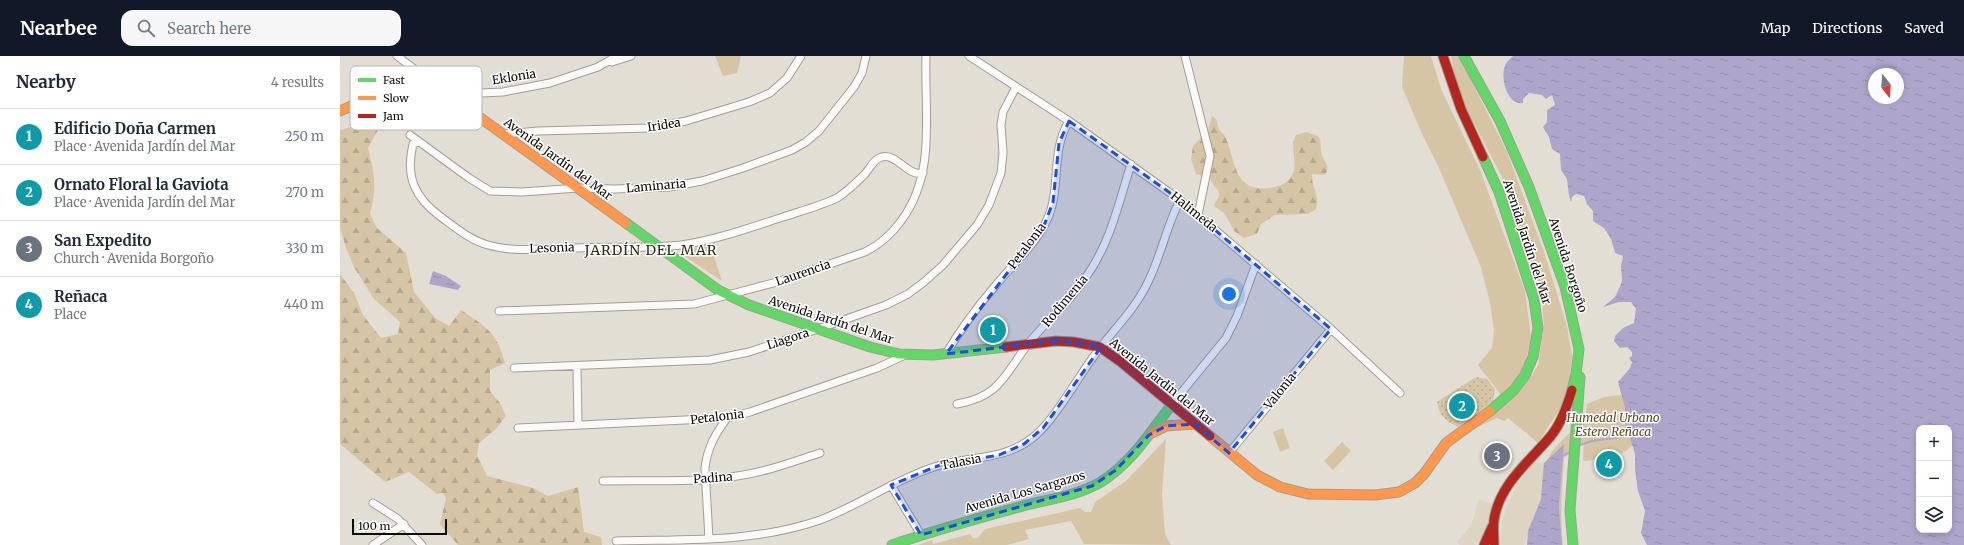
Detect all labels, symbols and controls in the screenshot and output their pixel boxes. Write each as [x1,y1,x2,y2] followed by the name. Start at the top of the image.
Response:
[121,10,401,46] search box
[20,16,97,40] text: Nearbee
[135,17,157,39] icon: search
[167,19,251,38] text: Search here
[1760,19,1790,37] text: Map
[1812,19,1882,37] text: Directions
[1904,19,1944,37] text: Saved
[350,66,482,130] legend
[491,66,538,87] street label: Eklonia
[1868,68,1904,104] north arrow
[16,71,76,93] text: Nearby
[383,73,406,87] text: Fast
[271,74,324,91] text: 4 results
[383,91,409,105] text: Slow
[382,109,404,123] text: Jam
[500,114,616,203] street label: Avenida Jardín del Mar
[646,114,682,135] street label: Iridea
[54,119,216,138] text: Edificio Doña Carmen
[26,128,32,145] text: 1
[285,128,324,145] text: 250 m
[54,138,235,155] text: Place · Avenida Jardín del Mar
[54,175,229,194] text: Ornato Floral la Gaviota
[625,175,687,196] street label: Laminaria
[1500,177,1555,307] street label: Avenida Jardín del Mar
[25,184,33,201] text: 2
[285,184,324,201] text: 270 m
[1168,188,1221,235] street label: Halimeda
[54,194,235,211] text: Place · Avenida Jardín del Mar
[1546,215,1591,314] street label: Avenida Borgoño
[1004,219,1049,272] street label: Petalonia
[54,231,151,250] text: San Expedito
[529,239,575,256] street label: Lesonia
[25,240,33,257] text: 3
[285,240,324,257] text: 330 m
[583,241,718,259] district label: JARDÍN DEL MAR
[54,250,214,267] text: Church · Avenida Borgoño
[773,256,833,289] street label: Laurencia
[1039,271,1091,330] street label: Rodimenia
[1219,284,1239,304] your location
[54,287,107,306] text: Reñaca
[766,292,896,347] street label: Avenida Jardín del Mar
[25,296,33,313] text: 4
[284,296,324,313] text: 440 m
[54,306,87,323] text: Place
[980,315,1006,345] pin: 1
[765,325,811,352] street label: Liagora
[1106,334,1218,429] street label: Avenida Jardín del Mar
[1260,369,1299,413] street label: Valonia
[1449,391,1475,421] pin: 2
[689,406,745,427] street label: Petalonia
[1565,410,1660,439] park label: Humedal Urbano Estero Reñaca
[1916,425,1952,533] map controls
[1916,425,1952,461] button: +
[1484,441,1510,471] pin: 3
[1596,449,1622,479] pin: 4
[939,450,983,473] street label: Talasia
[1916,461,1952,497] button: −
[962,467,1087,516] street label: Avenida Los Sargazos
[693,469,734,486] street label: Padina
[1916,497,1952,533] button: layers
[352,517,447,536] scale bar
[358,519,390,533] text: 100 m

